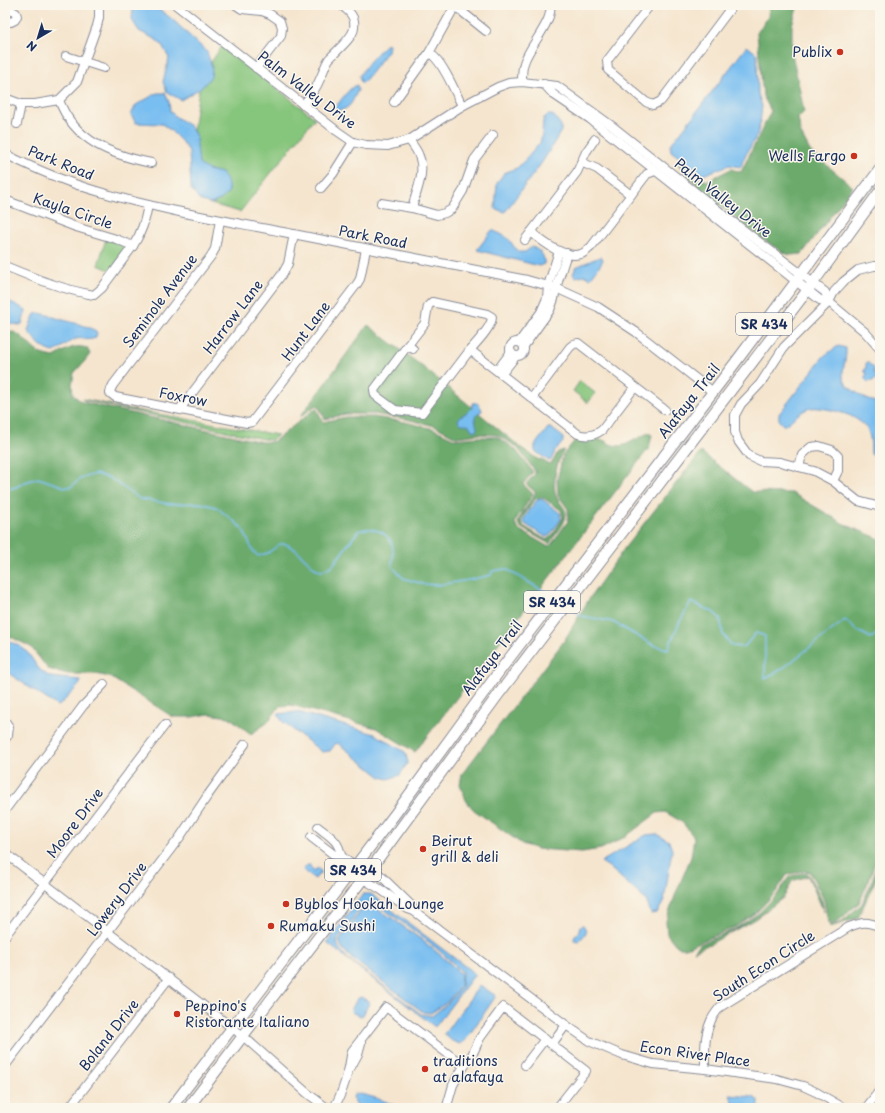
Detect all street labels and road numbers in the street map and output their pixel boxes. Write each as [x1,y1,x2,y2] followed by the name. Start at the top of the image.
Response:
[254,46,361,133] street label: Palm Valley Drive
[25,140,97,185] street label: Park Road
[670,153,776,242] street label: Palm Valley Drive
[30,187,116,234] street label: Kayla Circle
[337,220,409,253] street label: Park Road
[117,249,202,352] street label: Seminole Avenue
[198,275,268,358] street label: Harrow Lane
[276,296,335,365] street label: Hunt Lane
[736,313,792,335] road number: SR 434
[653,359,725,443] street label: Alafaya Trail
[157,382,209,411] street label: Foxrow
[524,591,580,613] road number: SR 434
[456,616,527,700] street label: Alafaya Trail
[41,783,108,862] street label: Moore Drive
[82,857,151,940] street label: Lowery Drive
[325,859,381,881] road number: SR 434
[709,925,819,1006] street label: South Econ Circle
[74,994,143,1075] street label: Boland Drive
[639,1035,752,1072] street label: Econ River Place

